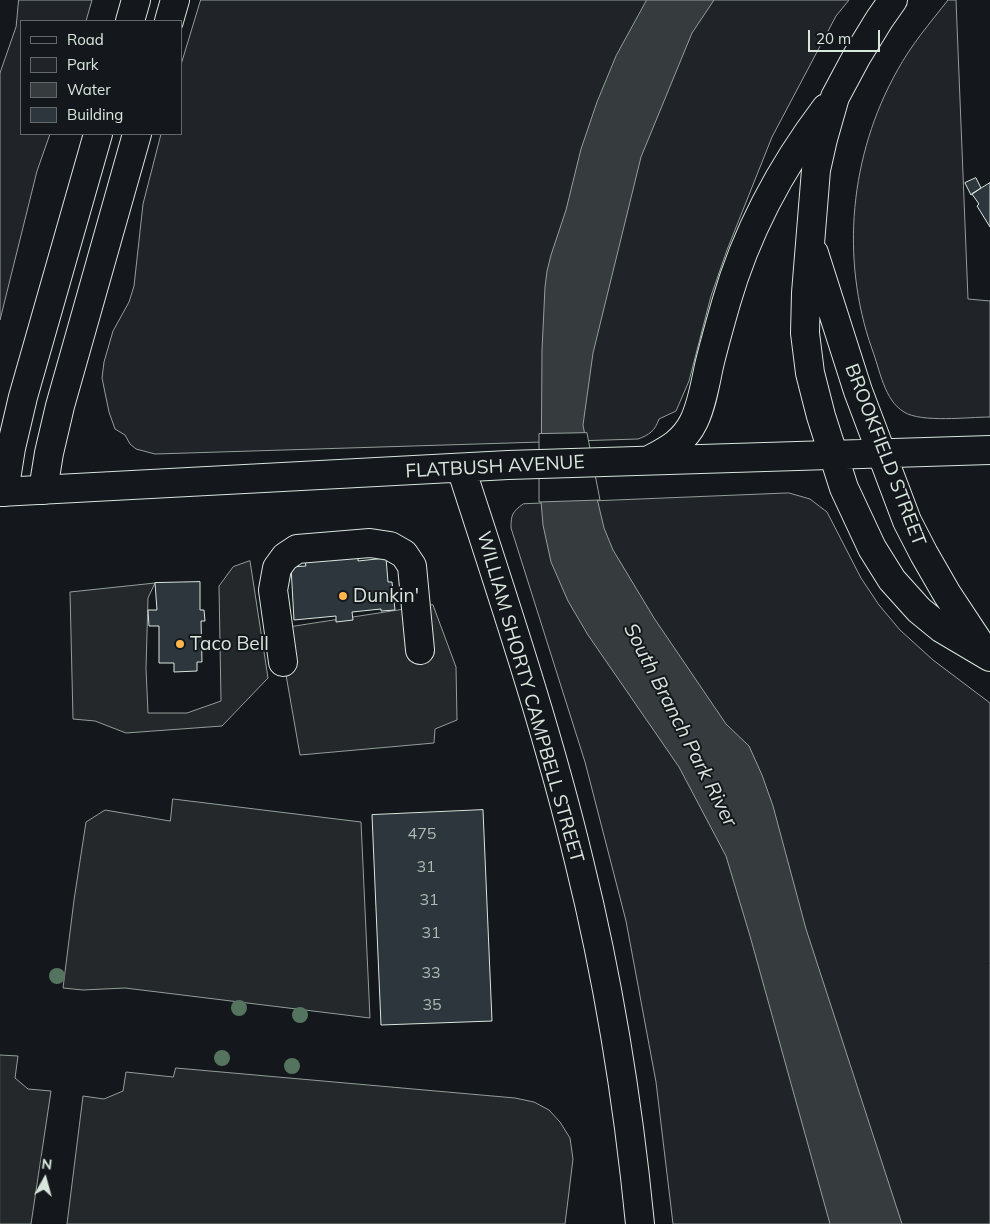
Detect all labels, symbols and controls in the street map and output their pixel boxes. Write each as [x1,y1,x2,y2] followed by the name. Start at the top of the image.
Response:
[20,20,182,135] legend
[810,20,882,52] scale bar
[816,29,851,48] text: 20 m
[67,30,104,49] text: Road
[67,55,99,74] text: Park
[67,80,111,99] text: Water
[67,105,123,124] text: Building
[840,361,930,549] street label: BROOKFIELD STREET
[405,451,585,483] street label: FLATBUSH AVENUE
[472,529,588,865] street label: WILLIAM SHORTY CAMPBELL STREET
[353,585,419,607] place label: Dunkin'
[337,590,349,602] marker: Dunkin'
[618,619,742,831] water label: South Branch Park River
[190,633,269,655] place label: Taco Bell
[174,638,186,650] marker: Taco Bell
[408,824,436,844] house number: 475
[416,857,436,877] house number: 31
[419,890,439,910] house number: 31
[421,923,441,943] house number: 31
[421,963,441,983] house number: 33
[422,995,442,1015] house number: 35
[20,1154,70,1204] north arrow
[40,1155,53,1174] text: N

